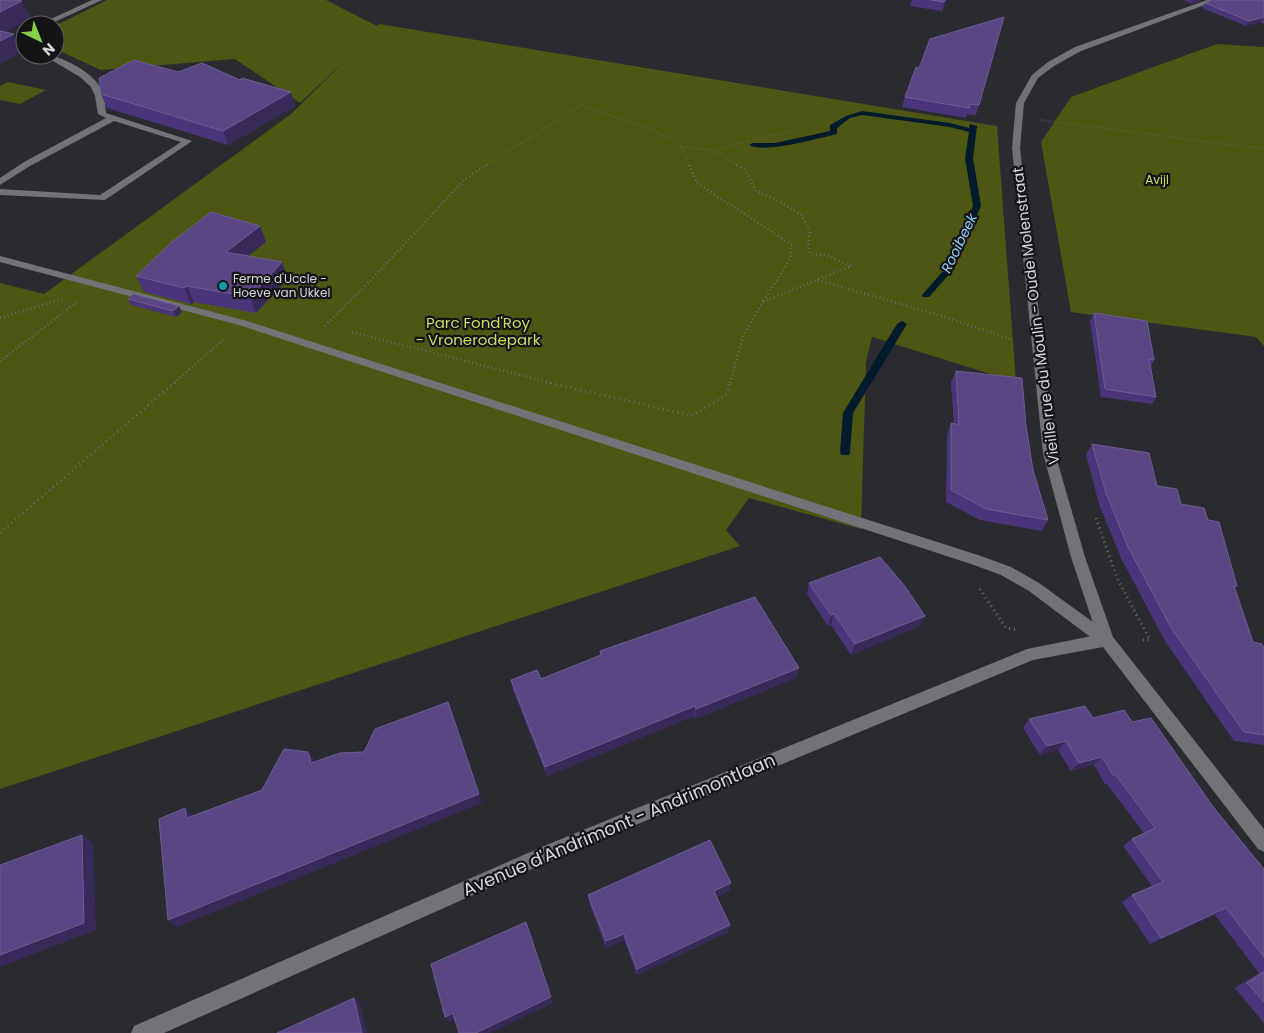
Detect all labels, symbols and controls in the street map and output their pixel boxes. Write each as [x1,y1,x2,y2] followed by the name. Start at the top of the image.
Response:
[15,15,65,65] north arrow
[38,39,60,60] text: N
[1007,166,1064,466] street label: Vieille rue du Moulin - Oude Molenstraat
[1145,171,1169,188] park label: Avijl
[936,209,982,276] water label: Rooibeek
[233,270,330,301] place label: Ferme d'Uccle - Hoeve van Ukkel
[217,280,229,292] marker: Ferme d'Uccle - Hoeve van Ukkel
[416,312,541,350] park label: Parc Fond'Roy - Vronerodepark
[459,747,779,902] street label: Avenue d'Andrimont - Andrimontlaan

